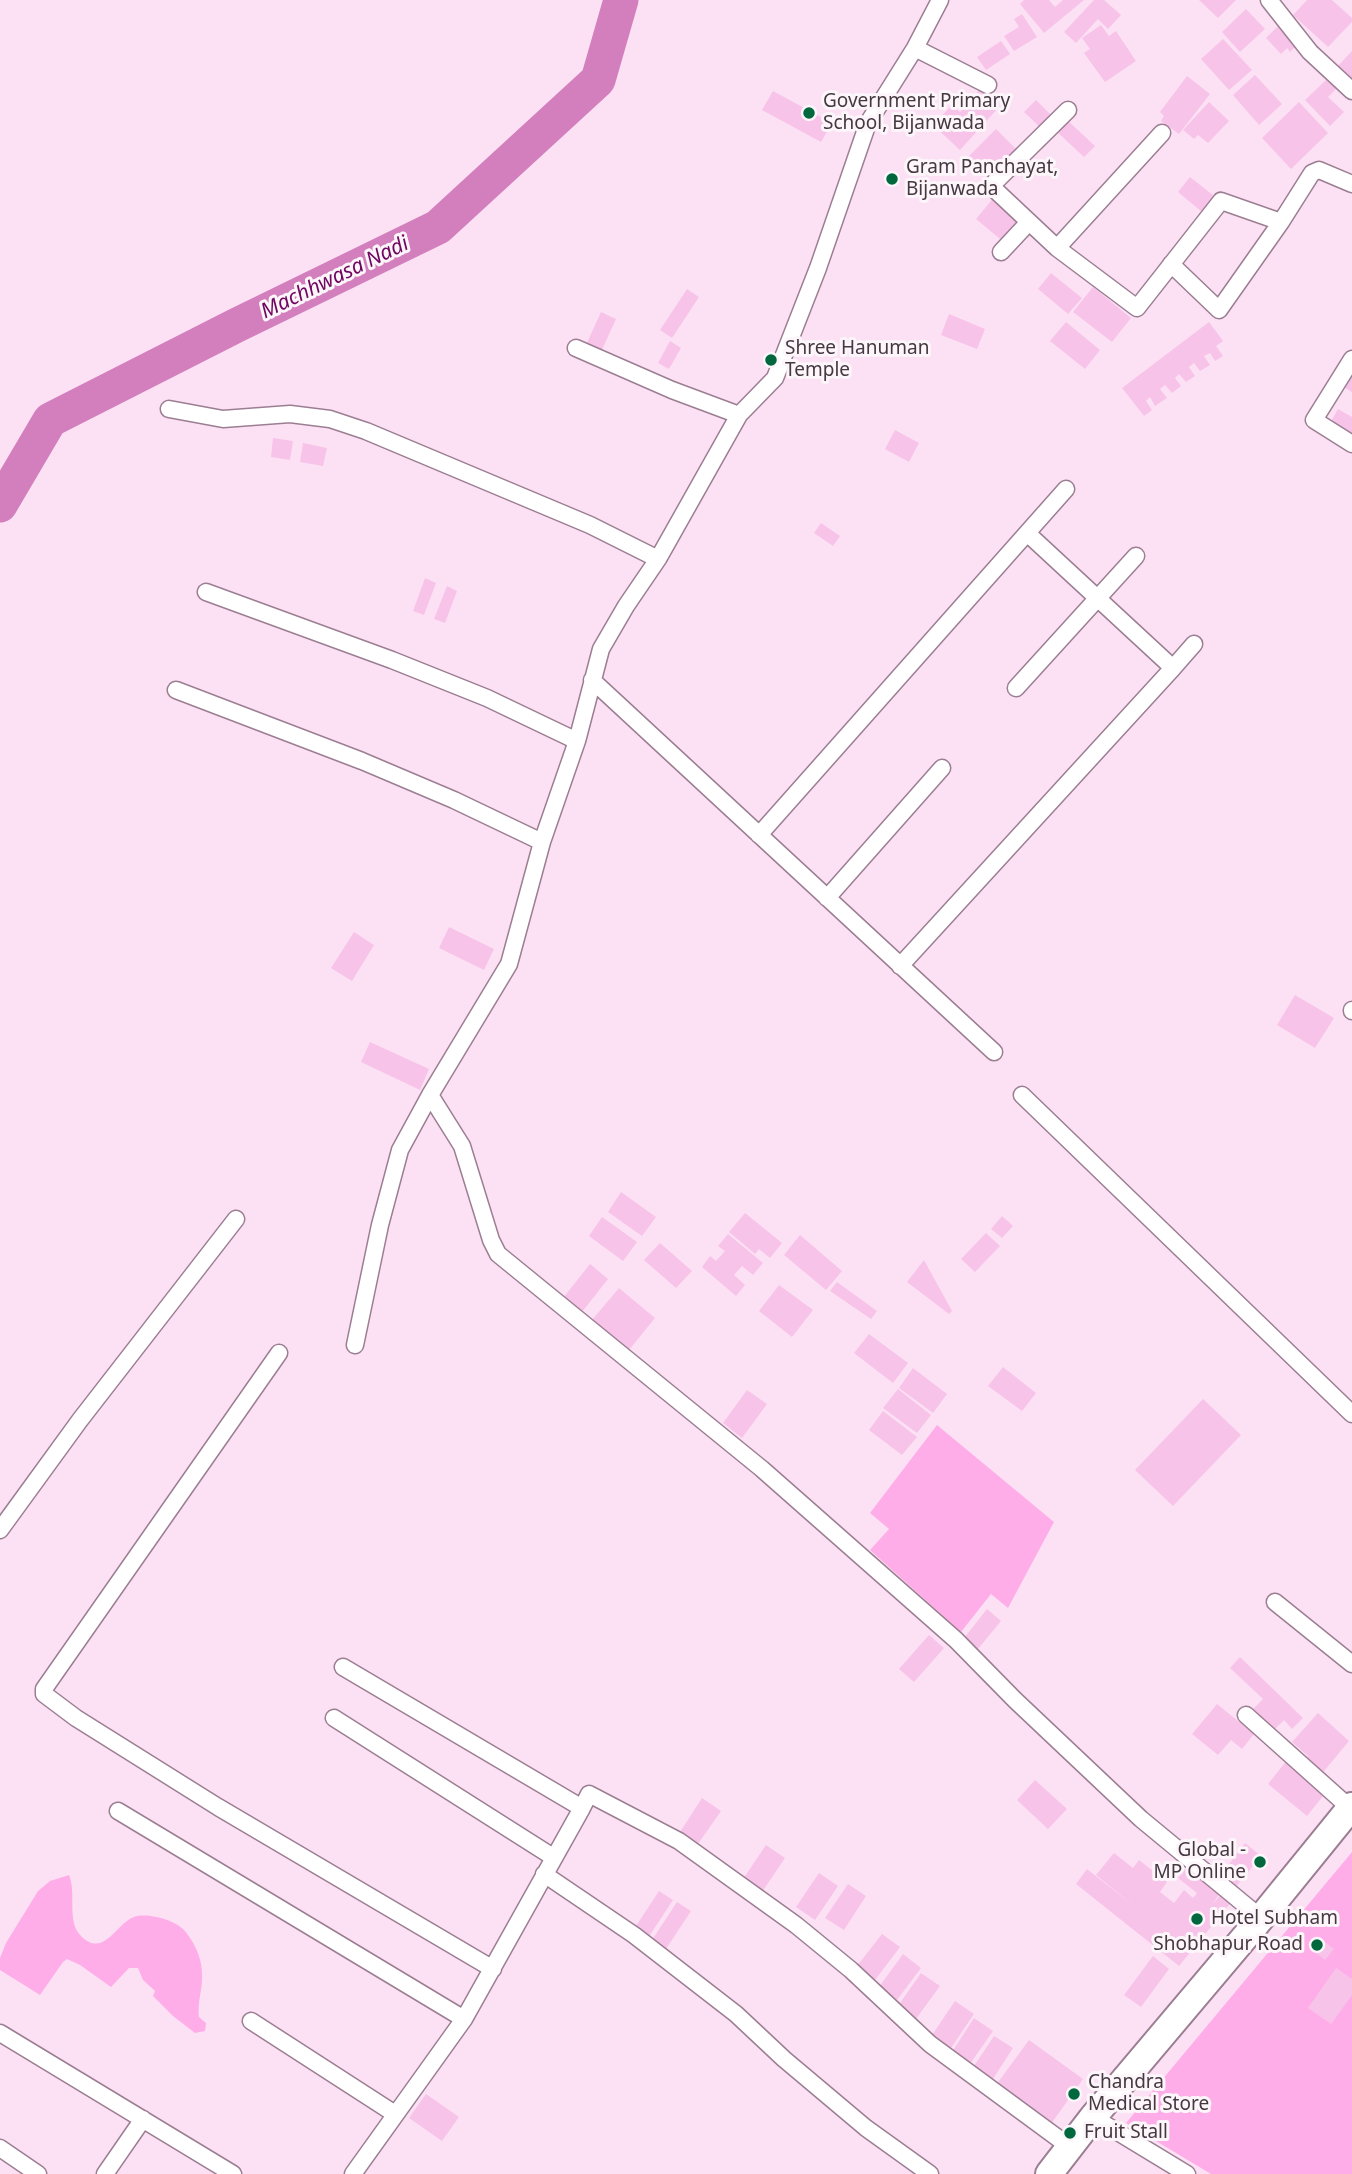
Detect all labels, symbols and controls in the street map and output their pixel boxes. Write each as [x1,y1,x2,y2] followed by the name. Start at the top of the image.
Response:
[823,91,1010,135] place label: Government Primary School, Bijanwada
[801,105,817,121] marker: Government Primary School, Bijanwada
[906,157,1058,201] place label: Gram Panchayat, Bijanwada
[884,171,900,187] marker: Gram Panchayat, Bijanwada
[257,231,413,325] water label: Machhwasa Nadi
[785,338,929,382] place label: Shree Hanuman Temple
[763,352,779,368] marker: Shree Hanuman Temple
[1153,1840,1246,1884] place label: Global - MP Online
[1252,1854,1268,1870] marker: Global - MP Online
[1211,1908,1338,1930] place label: Hotel Subham
[1189,1911,1205,1927] marker: Hotel Subham
[1153,1934,1303,1956] place label: Shobhapur Road
[1309,1937,1325,1953] marker: Shobhapur Road
[1088,2072,1209,2116] place label: Chandra Medical Store
[1066,2086,1082,2102] marker: Chandra Medical Store
[1084,2122,1168,2144] place label: Fruit Stall
[1062,2125,1078,2141] marker: Fruit Stall

